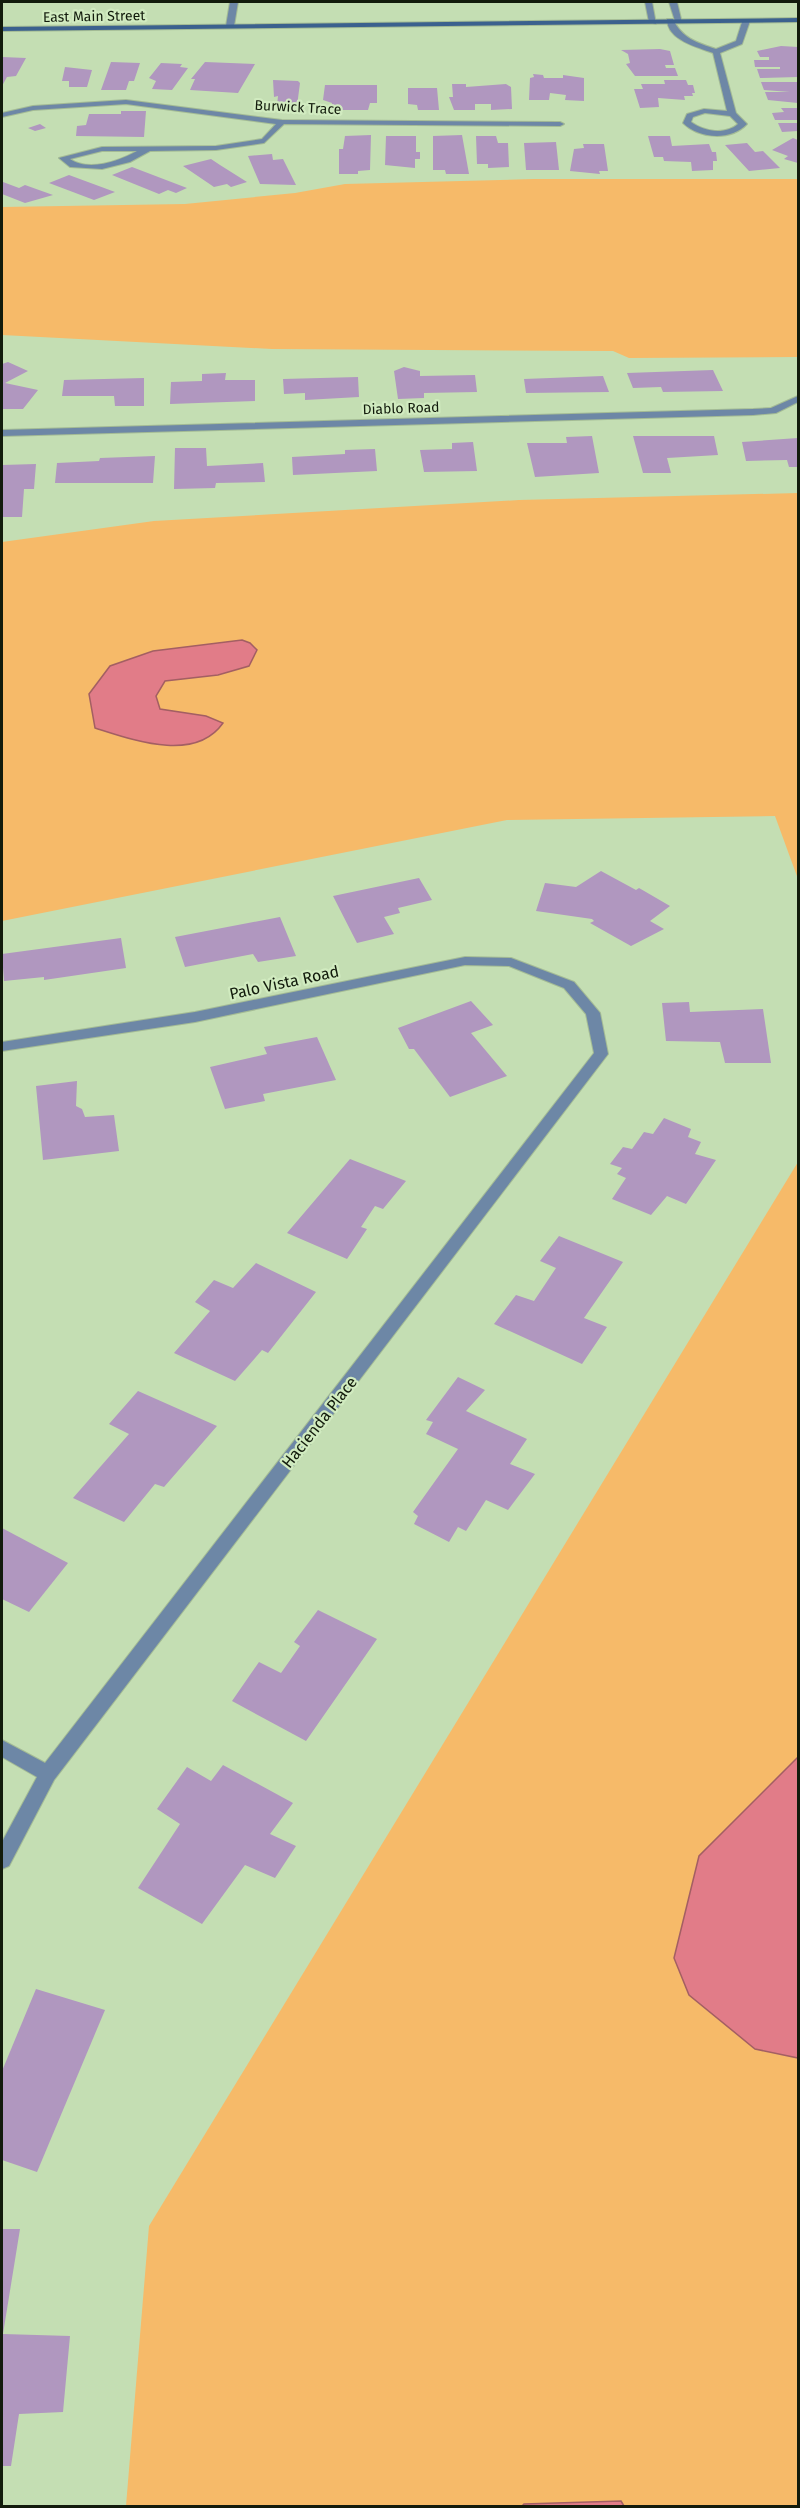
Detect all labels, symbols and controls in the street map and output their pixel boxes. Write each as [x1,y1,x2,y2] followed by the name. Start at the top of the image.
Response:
[43,7,146,26] street label: East Main Street
[254,97,342,118] street label: Burwick Trace
[362,399,440,418] street label: Diablo Road
[228,962,341,1003] street label: Palo Vista Road
[278,1373,361,1472] street label: Hacienda Place

